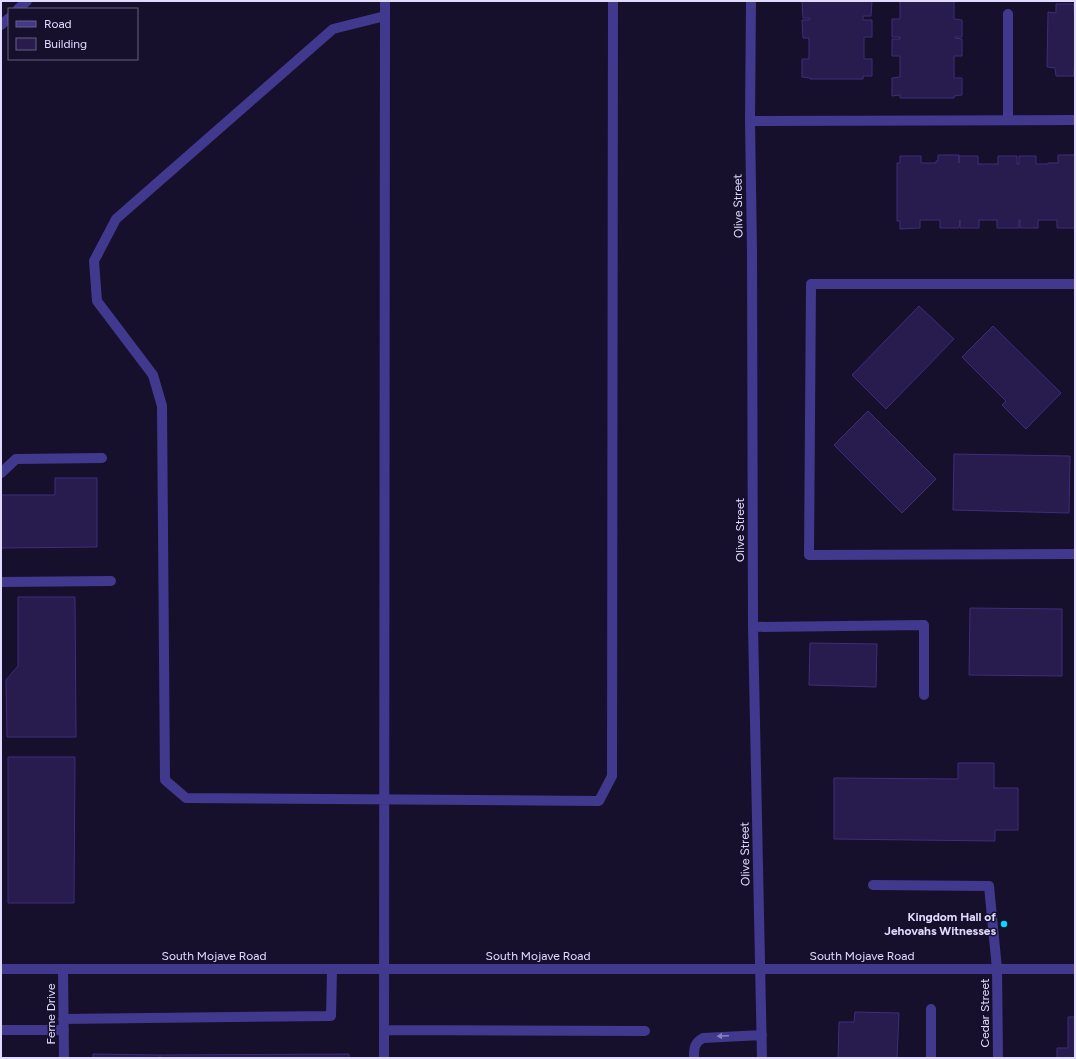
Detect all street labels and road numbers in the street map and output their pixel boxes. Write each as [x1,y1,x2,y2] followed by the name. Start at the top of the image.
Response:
[730,173,746,238] street label: Olive Street
[733,498,747,562] street label: Olive Street
[737,821,753,886] street label: Olive Street
[162,949,266,963] street label: South Mojave Road
[486,949,590,963] street label: South Mojave Road
[810,949,914,963] street label: South Mojave Road
[978,978,992,1047] street label: Cedar Street
[44,983,58,1045] street label: Ferne Drive

